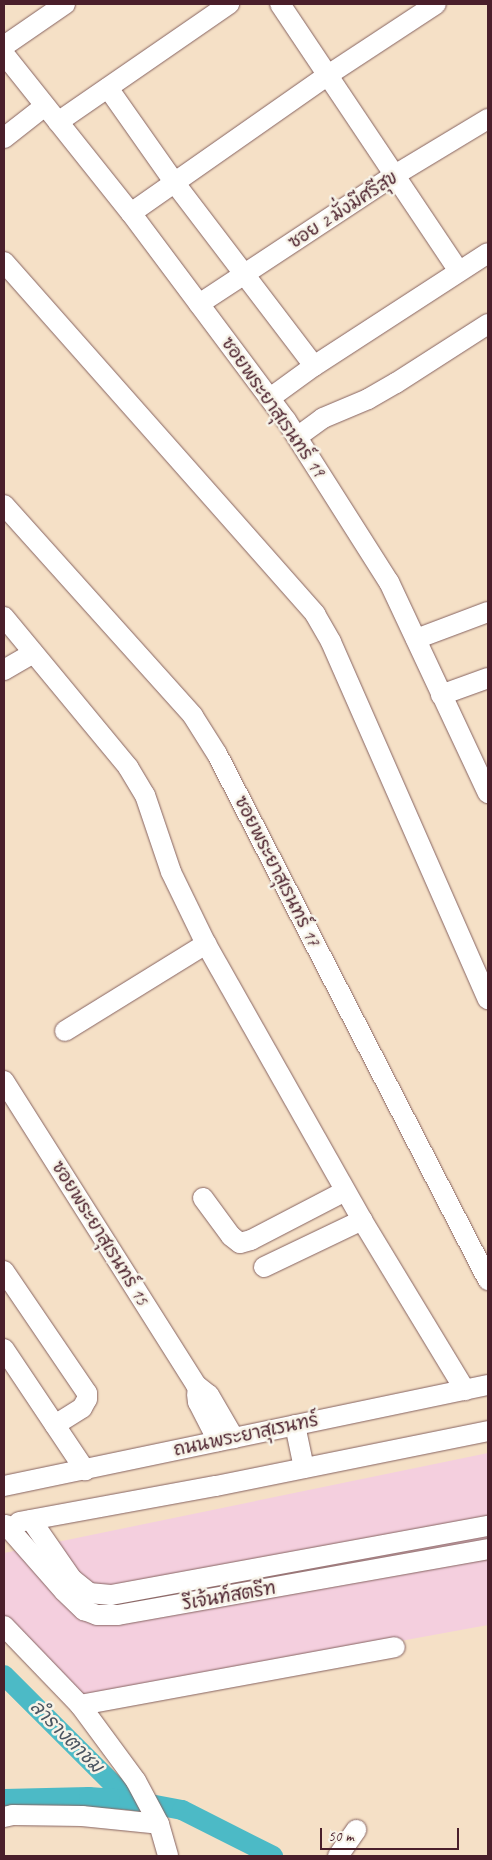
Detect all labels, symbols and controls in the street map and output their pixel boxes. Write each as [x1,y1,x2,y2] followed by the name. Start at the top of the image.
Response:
[284,167,402,253] street label: ซอย 2 มั่งมีศรีสุข
[217,333,329,481] street label: ซอยพระยาสุเรนทร์ 19
[230,792,324,950] street label: ซอยพระยาสุเรนทร์ 17
[47,1157,153,1309] street label: ซอยพระยาสุเรนทร์ 15
[172,1409,320,1461] street label: ถนนพระยาสุเรนทร์
[181,1577,277,1615] street label: รีเจ้นท์สตรีท
[25,1696,107,1778] water label: ลำรางตาชม
[322,1818,461,1850] scale bar
[328,1827,354,1846] text: 50 m

